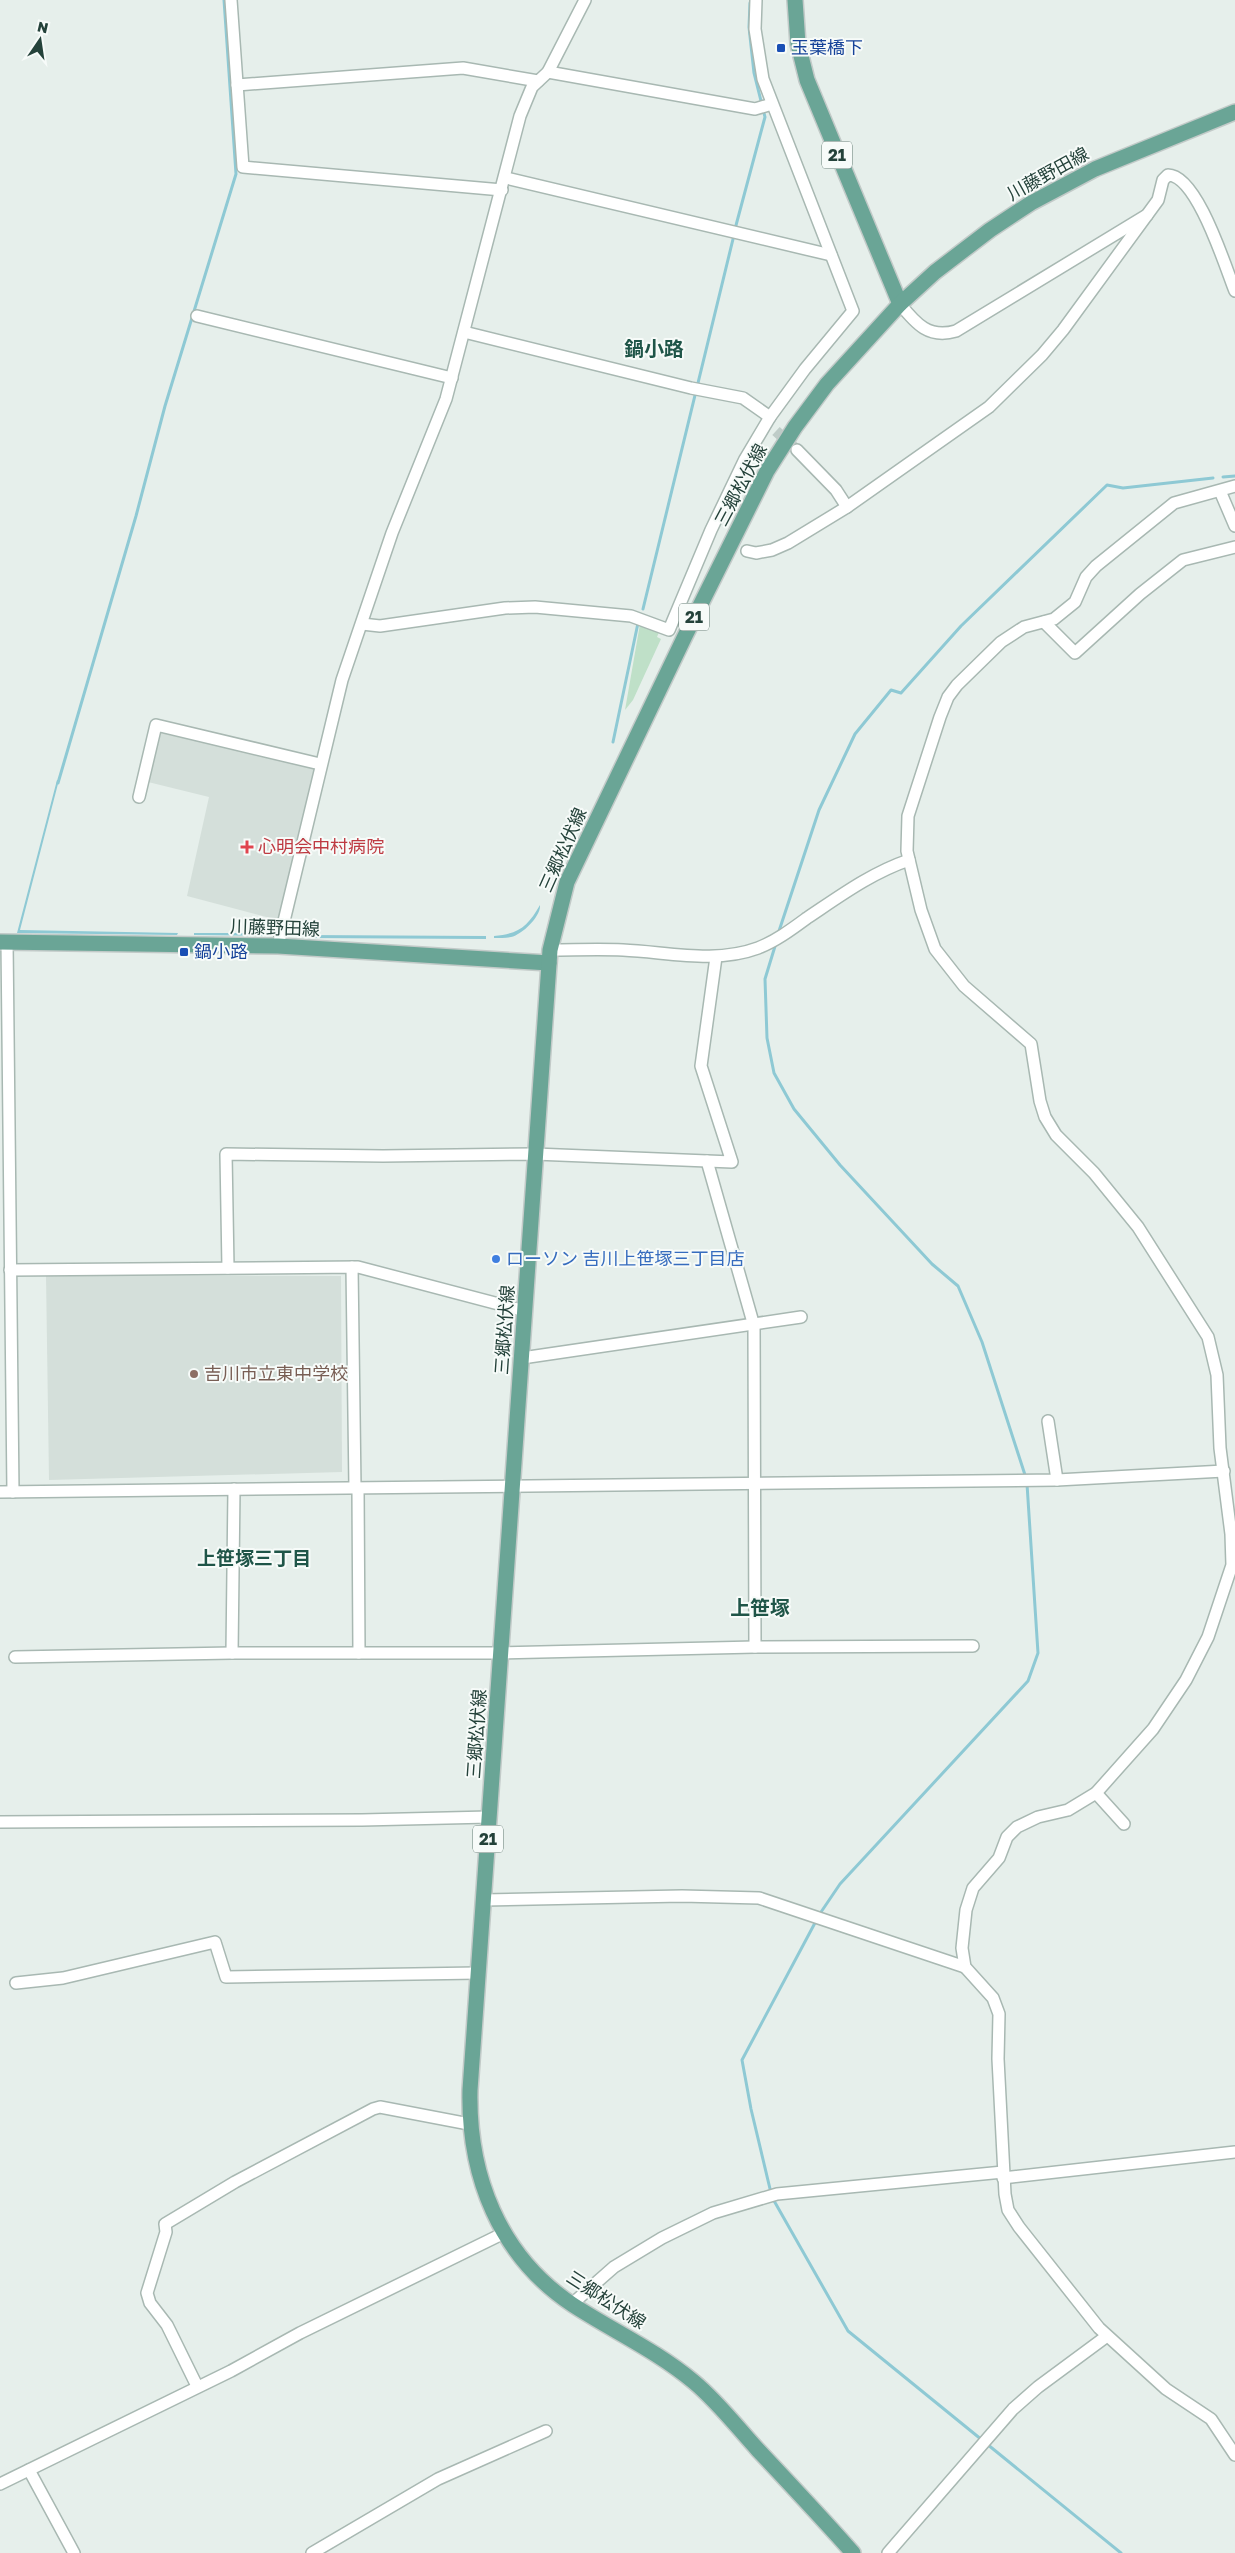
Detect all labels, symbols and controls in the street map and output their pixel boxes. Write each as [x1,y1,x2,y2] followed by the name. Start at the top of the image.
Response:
[15,15,65,65] north arrow
[36,17,50,36] text: N
[791,36,863,58] place label: 玉葉橋下
[775,42,787,54] marker: 玉葉橋下
[822,142,852,168] road number: 21
[1003,142,1092,205] street label: 川藤野田線
[624,336,684,360] district label: 鍋小路
[709,440,771,529] street label: 三郷松伏線
[679,604,709,630] road number: 21
[534,804,590,895] street label: 三郷松伏線
[258,835,384,857] place label: 心明会中村病院
[240,840,254,854] marker: 心明会中村病院
[230,914,320,940] street label: 川藤野田線
[194,940,248,962] place label: 鍋小路
[178,946,190,958] marker: 鍋小路
[506,1247,745,1269] place label: ローソン 吉川上笹塚三丁目店
[490,1253,502,1265] marker: ローソン 吉川上笹塚三丁目店
[490,1284,518,1376] street label: 三郷松伏線
[204,1362,348,1384] place label: 吉川市立東中学校
[188,1368,200,1380] marker: 吉川市立東中学校
[197,1546,311,1569] district label: 上笹塚三丁目
[730,1595,790,1619] district label: 上笹塚
[462,1688,490,1780] street label: 三郷松伏線
[473,1826,503,1852] road number: 21
[563,2265,650,2333] street label: 三郷松伏線

